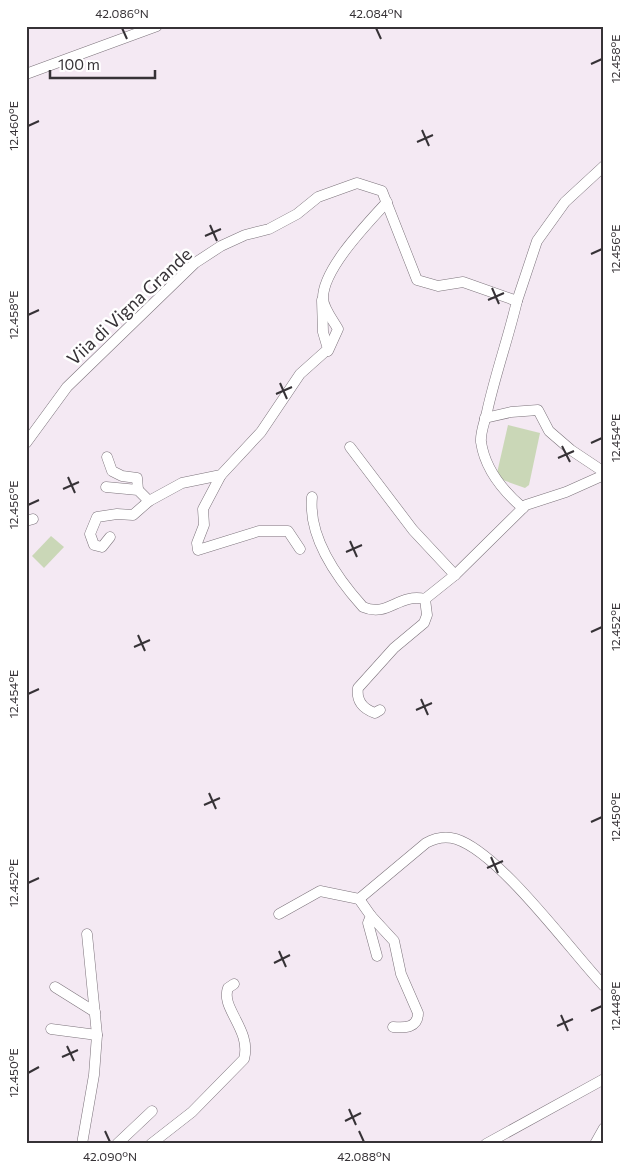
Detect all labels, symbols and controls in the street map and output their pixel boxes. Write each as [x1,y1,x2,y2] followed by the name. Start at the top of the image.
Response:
[95,6,149,20] text: 42.086°N
[349,6,403,20] text: 42.084°N
[608,35,622,83] text: 12.458°E
[50,48,155,80] scale bar
[58,55,100,73] text: 100 m
[6,101,20,151] text: 12.460°E
[608,225,622,273] text: 12.456°E
[62,242,196,370] street label: Viia di Vigna Grande
[6,291,20,339] text: 12.458°E
[608,414,622,462] text: 12.454°E
[6,481,20,529] text: 12.456°E
[608,603,622,651] text: 12.452°E
[6,670,20,718] text: 12.454°E
[608,792,622,842] text: 12.450°E
[6,859,20,907] text: 12.452°E
[608,982,622,1030] text: 12.448°E
[6,1048,20,1098] text: 12.450°E
[83,1149,137,1163] text: 42.090°N
[337,1149,391,1163] text: 42.088°N

